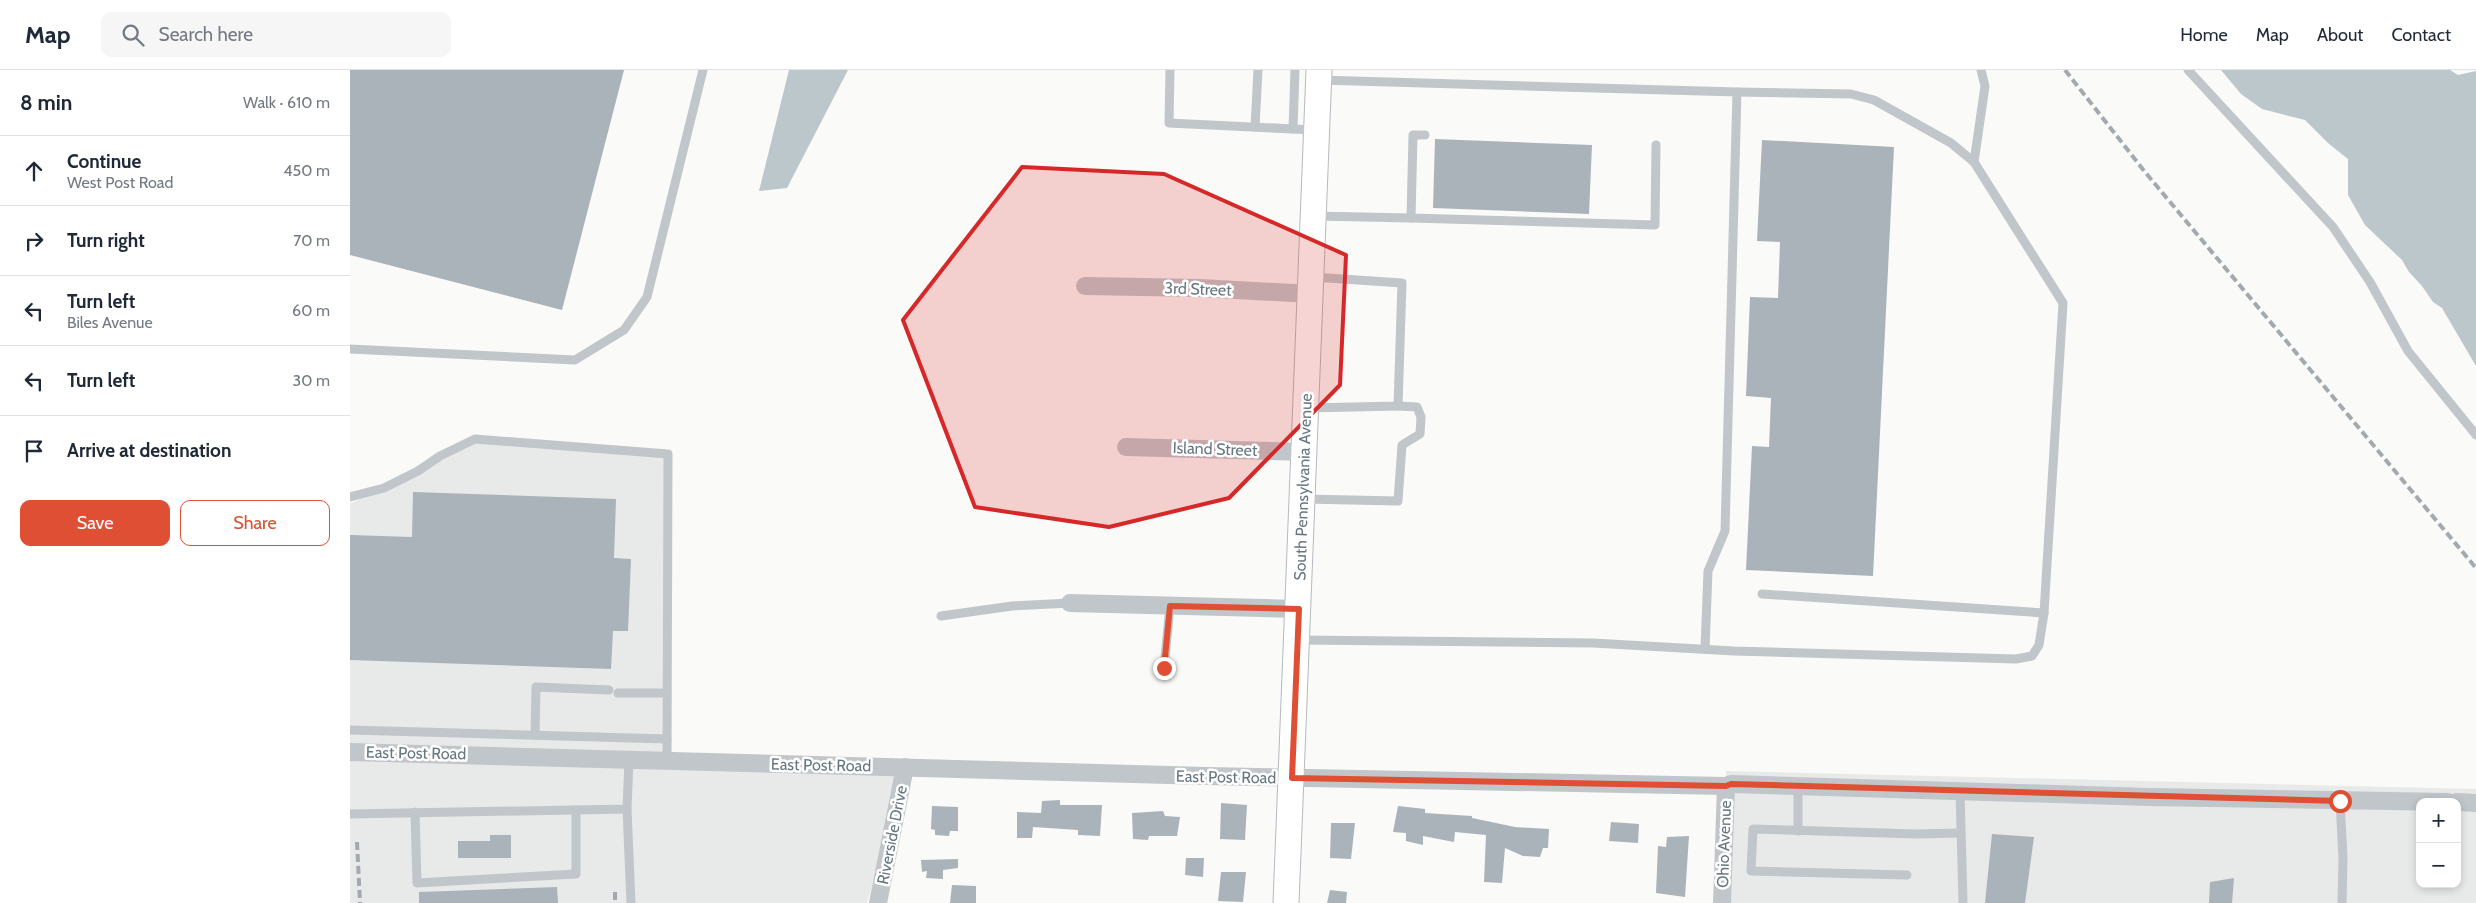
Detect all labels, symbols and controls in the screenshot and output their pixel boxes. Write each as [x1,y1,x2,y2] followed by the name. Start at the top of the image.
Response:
[101,12,451,57] search box
[25,20,71,49] text: Map
[119,21,147,49] icon: search
[159,23,253,46] text: Search here
[2180,24,2228,46] text: Home
[2256,24,2289,46] text: Map
[2317,24,2363,46] text: About
[2391,24,2451,46] text: Contact
[20,90,72,115] text: 8 min
[243,93,330,112] text: Walk · 610 m
[67,150,141,173] text: Continue
[20,157,48,185] icon: ahead
[283,161,330,180] text: 450 m
[67,173,173,192] text: West Post Road
[20,227,48,255] icon: right
[67,229,145,252] text: Turn right
[293,231,330,250] text: 70 m
[1164,278,1232,300] street label: 3rd Street
[67,290,135,313] text: Turn left
[20,297,48,325] icon: left
[292,301,330,320] text: 60 m
[67,313,153,332] text: Biles Avenue
[20,367,48,395] icon: left
[67,369,135,392] text: Turn left
[293,371,330,390] text: 30 m
[1290,393,1316,581] street label: South Pennsylvania Avenue
[20,437,48,465] icon: arrive
[1172,438,1258,460] street label: Island Street
[67,439,231,462] text: Arrive at destination
[20,500,170,546] button: Save
[180,500,330,546] button: Share
[1153,657,1176,680] route end
[366,743,466,763] street label: East Post Road
[771,755,871,775] street label: East Post Road
[1176,767,1276,787] street label: East Post Road
[873,784,911,886] street label: Riverside Drive
[2329,790,2352,813] route start
[2416,798,2461,888] map controls
[2416,798,2461,843] button: +
[1713,800,1735,888] street label: Ohio Avenue
[2416,843,2461,888] button: −

